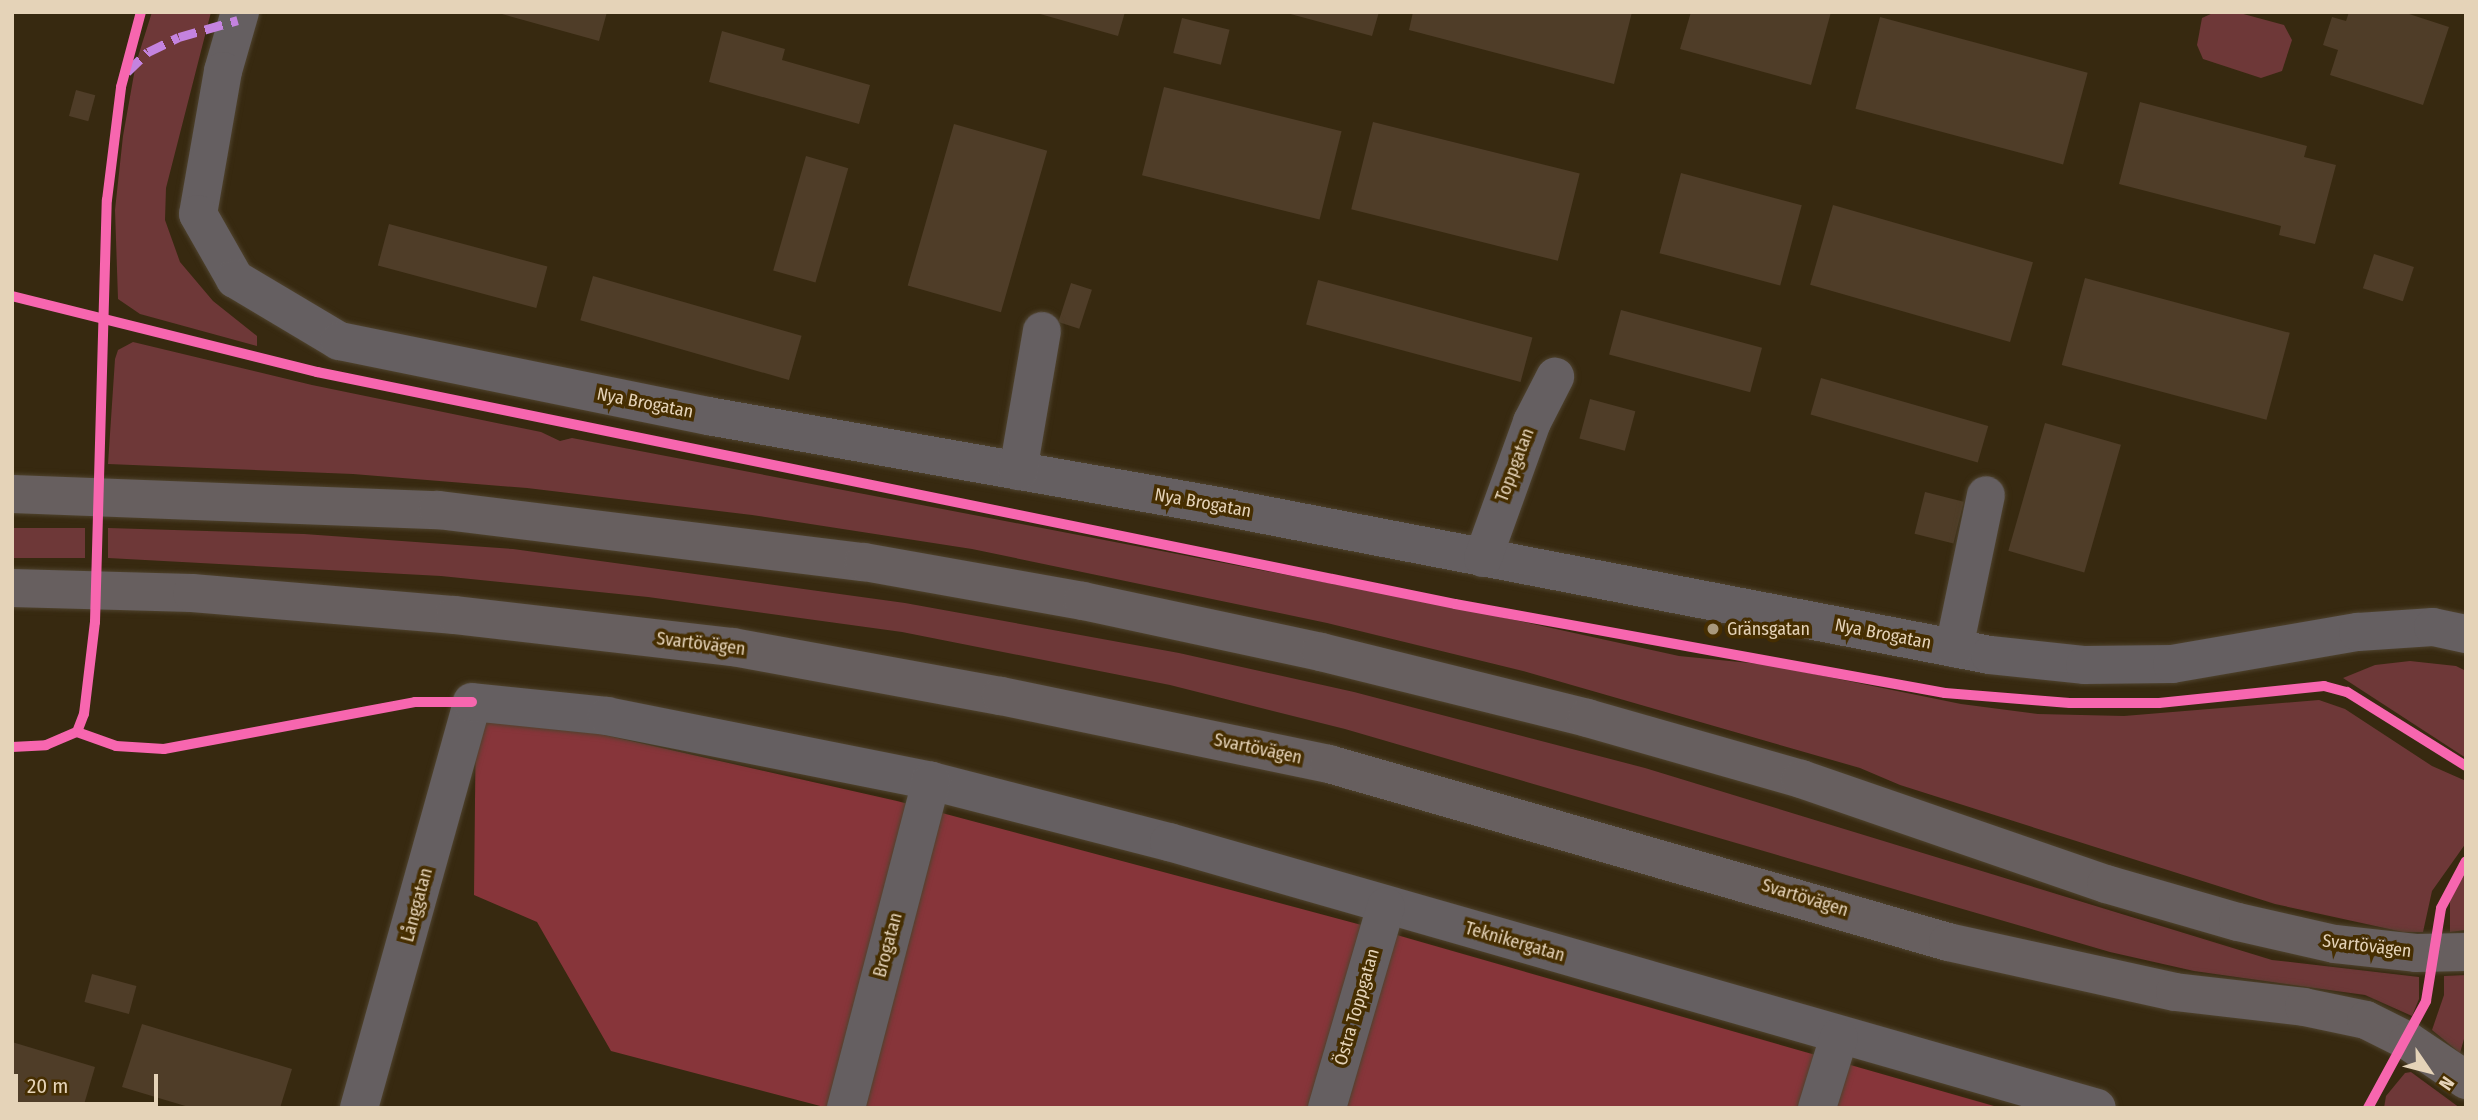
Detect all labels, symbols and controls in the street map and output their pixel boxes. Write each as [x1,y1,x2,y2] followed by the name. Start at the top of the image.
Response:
[595,383,695,423] street label: Nya Brogatan
[1491,425,1539,505] street label: Toppgatan
[1153,484,1253,522] street label: Nya Brogatan
[1833,614,1933,654] street label: Nya Brogatan
[1727,618,1810,640] place label: Gränsgatan
[1705,621,1721,637] marker: Gränsgatan
[655,628,747,660] street label: Svartövägen
[1212,729,1304,769] street label: Svartövägen
[397,866,437,944] street label: Långgatan
[1759,875,1851,921] street label: Svartövägen
[869,910,907,980] street label: Brogatan
[1463,917,1567,967] street label: Teknikergatan
[2321,930,2413,962] street label: Svartövägen
[1330,946,1384,1068] street label: Östra Toppgatan
[2394,1036,2464,1106] north arrow
[18,1060,161,1104] scale bar
[2434,1072,2459,1095] text: N
[27,1073,68,1099] text: 20 m

